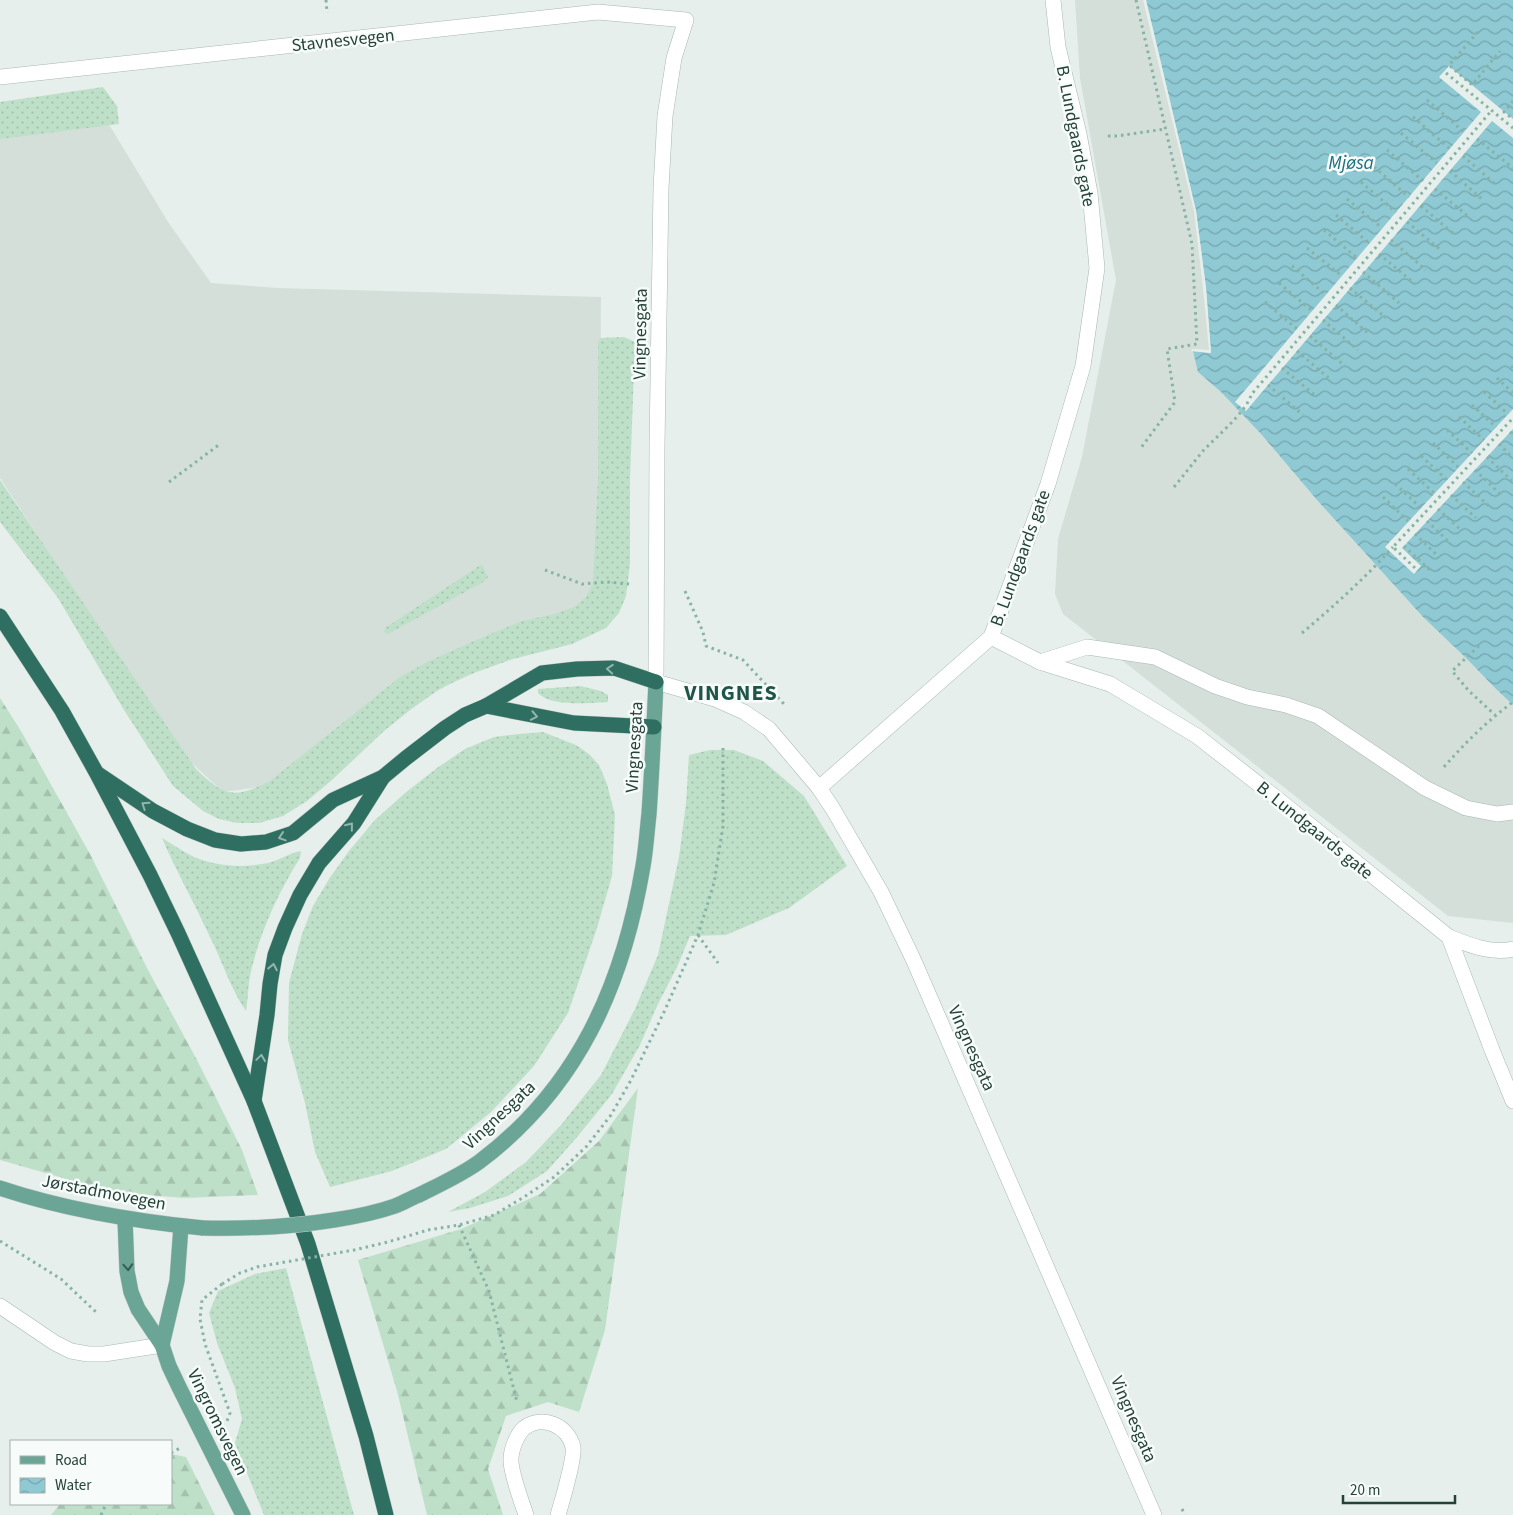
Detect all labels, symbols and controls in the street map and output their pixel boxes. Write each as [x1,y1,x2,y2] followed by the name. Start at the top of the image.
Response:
[290,23,396,58] street label: Stavnesvegen
[1050,63,1101,209] street label: B. Lundgaards gate
[1328,150,1374,177] water label: Mjøsa
[627,288,654,380] street label: Vingnesgata
[984,486,1057,630] street label: B. Lundgaards gate
[605,663,613,674] one-way arrow
[683,677,778,709] district label: VINGNES
[620,701,649,793] street label: Vingnesgata
[529,710,538,720] one-way arrow
[1251,776,1378,885] street label: B. Lundgaards gate
[141,802,150,811] one-way arrow
[345,823,354,832] one-way arrow
[278,831,287,841] one-way arrow
[267,963,277,971] one-way arrow
[942,1001,1002,1095] street label: Vingnesgata
[255,1054,265,1062] one-way arrow
[457,1075,541,1156] street label: Vingnesgata
[40,1168,168,1217] street label: Jørstadmovegen
[122,1263,133,1271] one-way arrow
[181,1365,254,1480] street label: Vingromsvegen
[1104,1372,1163,1466] street label: Vingnesgata
[10,1440,172,1505] legend
[55,1450,87,1471] text: Road
[1343,1472,1456,1504] scale bar
[55,1475,92,1496] text: Water
[1350,1480,1380,1501] text: 20 m

